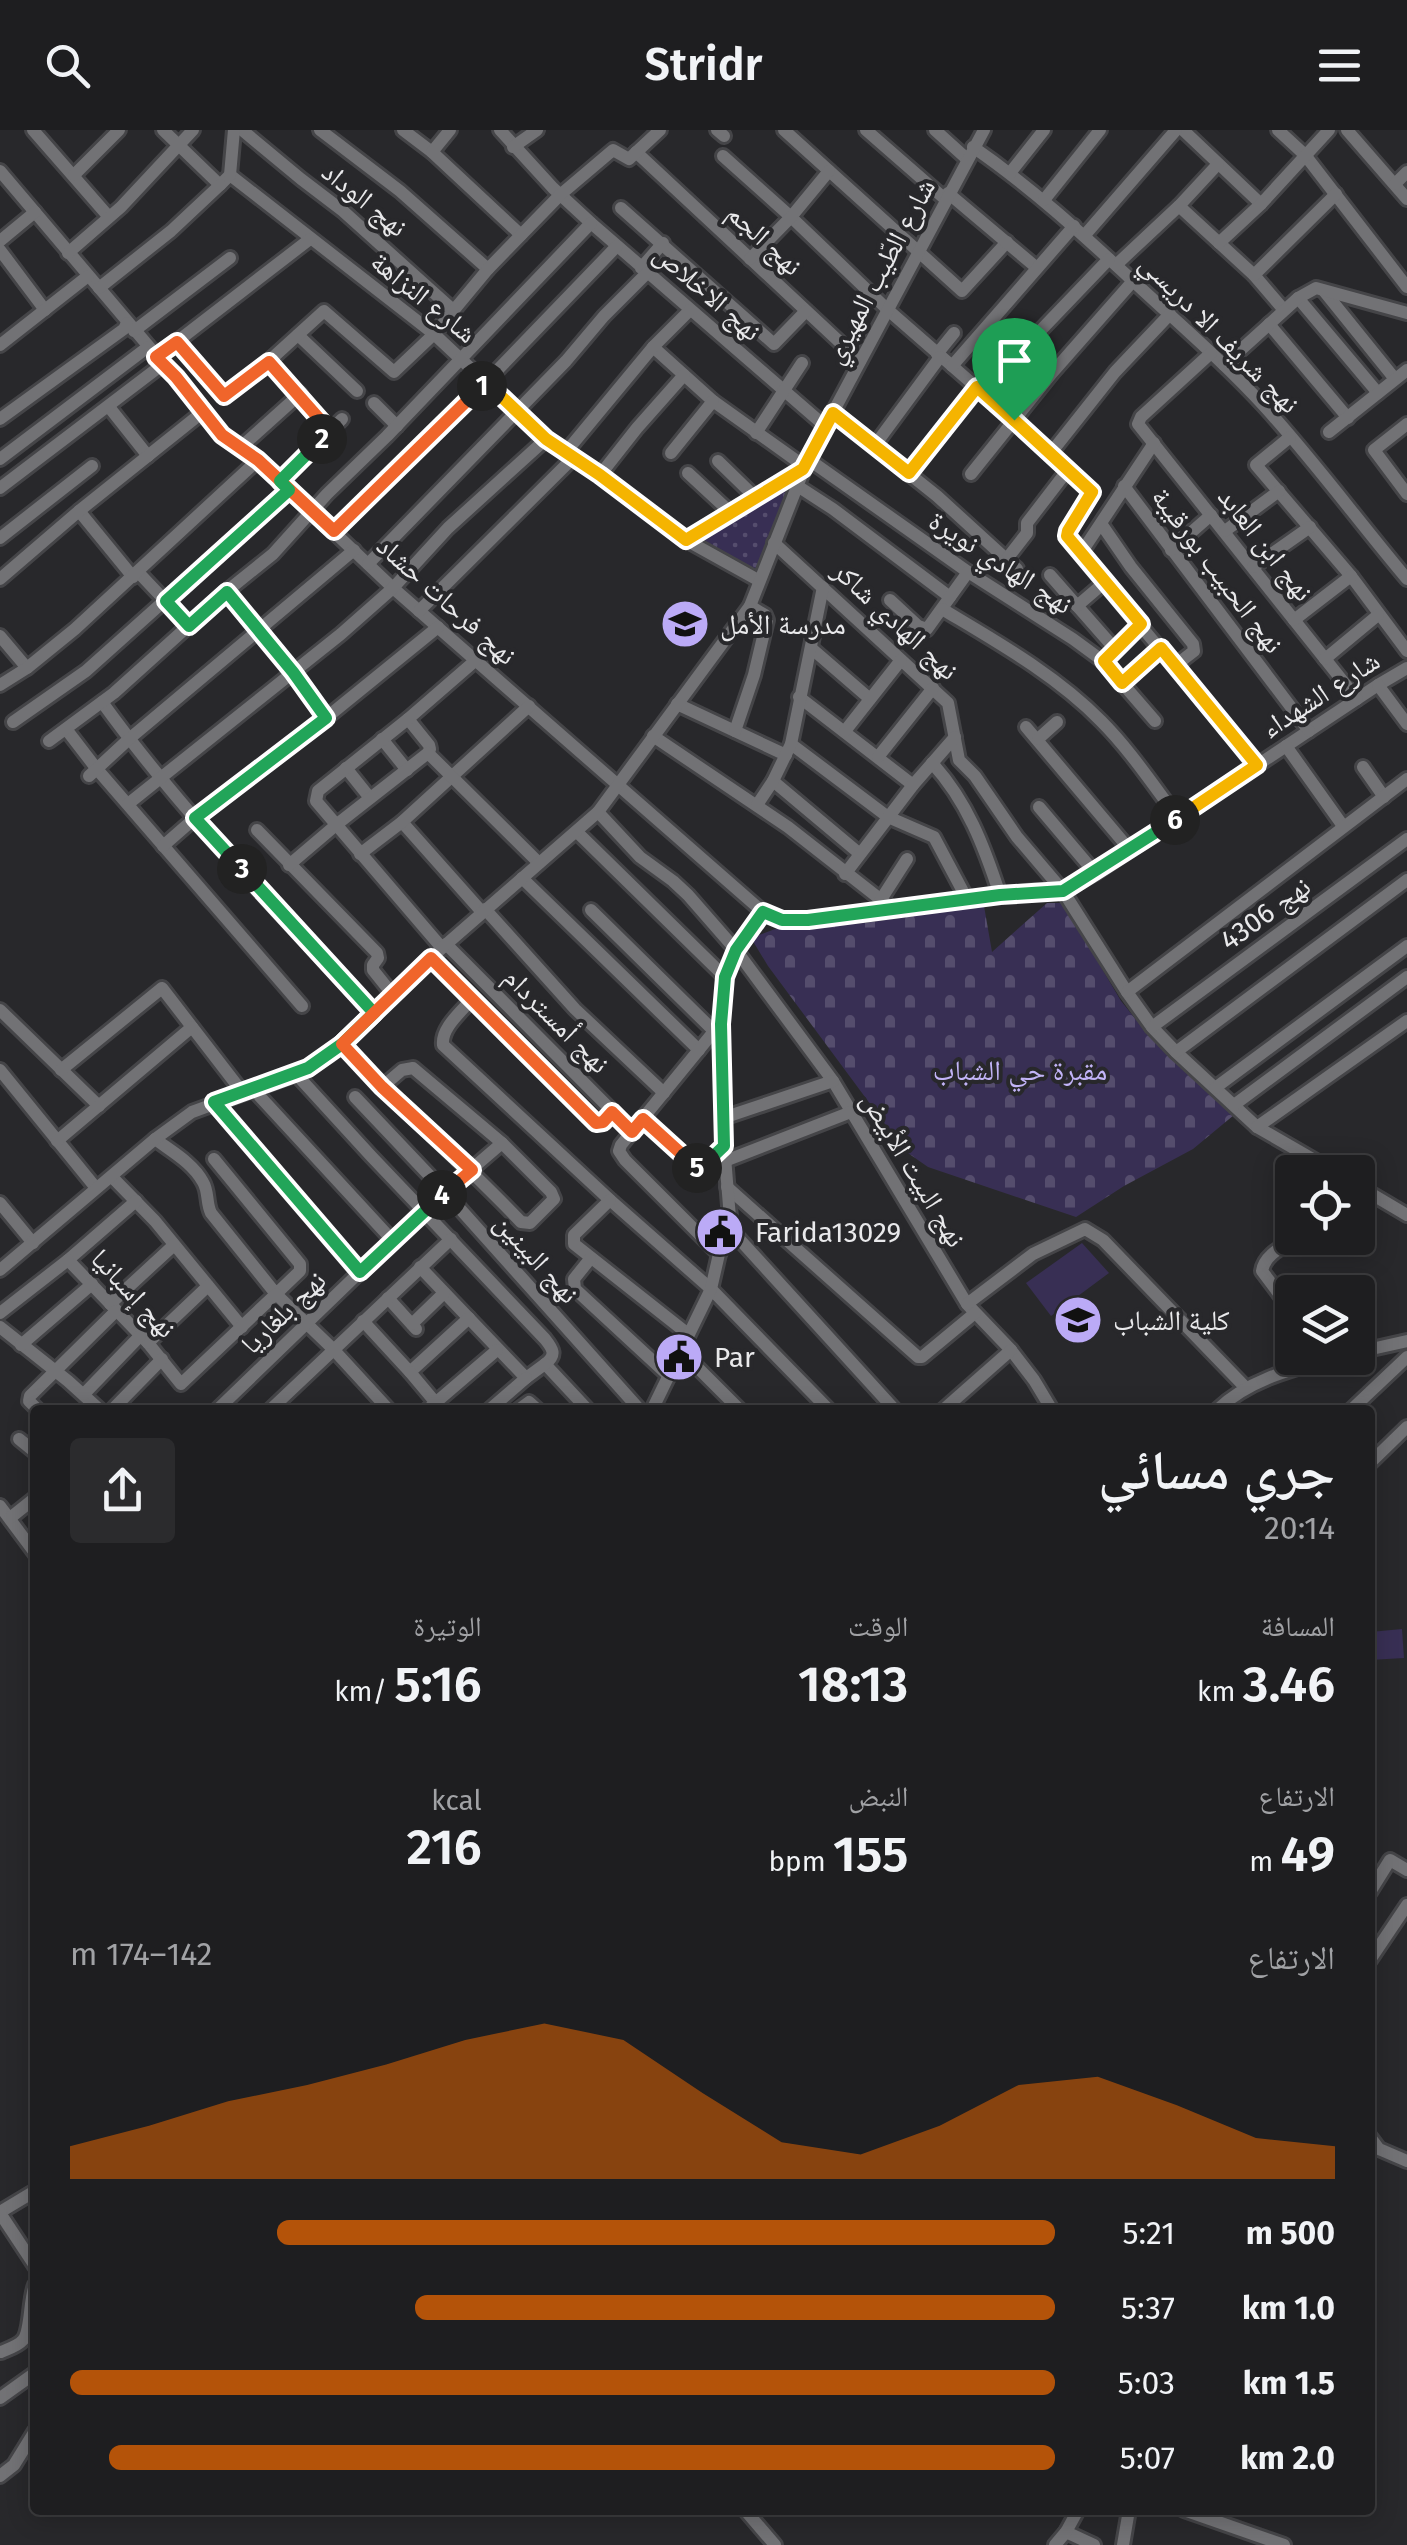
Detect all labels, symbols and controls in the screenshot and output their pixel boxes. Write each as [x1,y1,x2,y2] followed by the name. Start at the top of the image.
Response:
[40,38,95,93] icon: search
[645,38,762,92] text: Stridr
[1312,38,1367,93] icon: menu
[315,155,414,244] street label: نهج الوداد
[817,173,947,372] street label: شارع الطّيب المهيري
[719,196,809,284] street label: نهج الجم
[647,237,768,349] street label: نهج الاخلاص
[364,245,483,351] street label: شارع النزاهة
[1129,247,1306,424] street label: نهج شريف الا دريسي
[972,318,1057,421] pin
[987,333,1042,388] icon: arrive
[457,361,507,411] pin: 1
[476,369,489,402] text: 1
[297,414,347,464] pin: 2
[315,422,329,455] text: 2
[1144,481,1291,660] street label: نهج الحبيب بورقيبة
[1210,481,1320,608] street label: نهج ابن العابد
[920,504,1079,626] street label: نهج الهادي نويرة
[369,529,523,672] street label: نهج فرحات حشاد
[821,553,965,691] street label: نهج الهادي شاكر
[659,598,711,650] school or university icon: مدرسة الأمل
[720,608,846,642] place label: مدرسة الأمل
[1255,644,1386,746] street label: شارع الشهداء
[1150,795,1200,845] pin: 6
[1167,803,1183,836] text: 6
[217,844,267,894] pin: 3
[235,852,249,885] text: 3
[1214,870,1317,958] street label: نهج 4306
[496,960,617,1081] street label: نهج أمستردام
[933,1054,1107,1093] park label: مقبرة حي الشباب
[853,1086,973,1253] street label: نهج البيت الأبيض
[672,1143,722,1193] pin: 5
[689,1151,705,1184] text: 5
[1275,1155,1375,1375] map controls
[1275,1155,1375,1255] button: locate
[417,1170,467,1220] pin: 4
[434,1178,450,1211] text: 4
[487,1206,586,1311] street label: نهج البينين
[694,1206,746,1258] public building icon: Farida13029
[755,1216,901,1249] place label: Farida13029
[83,1242,183,1346] street label: نهج إسبانيا
[234,1264,333,1361] street label: نهج بلغاريا
[1275,1275,1375,1375] button: layers
[1052,1294,1104,1346] school or university icon: كلية الشباب
[1113,1304,1230,1337] place label: كلية الشباب
[653,1331,705,1383] public building icon: Par
[714,1341,755,1374] place label: Par
[70,1438,175,1543] button: share
[1098,1438,1335,1504] text: جري مسائي
[1264,1509,1335,1547] text: 20:14
[414,1610,482,1643] text: الوتيرة
[848,1610,908,1643] text: الوقت
[1261,1610,1335,1643] text: المسافة
[394,1654,482,1714] text: 5:16
[798,1654,908,1714] text: 18:13
[1243,1654,1335,1714] text: 3.46
[334,1675,394,1708] text: /km
[1197,1675,1243,1708] text: km
[849,1780,908,1813] text: النبض
[1259,1780,1335,1813] text: الارتفاع
[431,1784,482,1817] text: kcal
[407,1817,482,1877] text: 216
[833,1824,908,1884] text: 155
[1281,1824,1335,1884] text: 49
[768,1845,833,1878] text: bpm
[1249,1845,1281,1878] text: m
[70,1935,212,1973] text: 142–174 m
[1248,1939,1335,1977] text: الارتفاع
[1122,2214,1175,2252] text: 5:21
[1246,2214,1335,2252] text: 500 m
[1121,2289,1175,2327] text: 5:37
[1242,2289,1335,2327] text: 1.0 km
[1118,2364,1175,2402] text: 5:03
[1243,2364,1335,2402] text: 1.5 km
[1120,2439,1175,2477] text: 5:07
[1240,2439,1335,2477] text: 2.0 km

